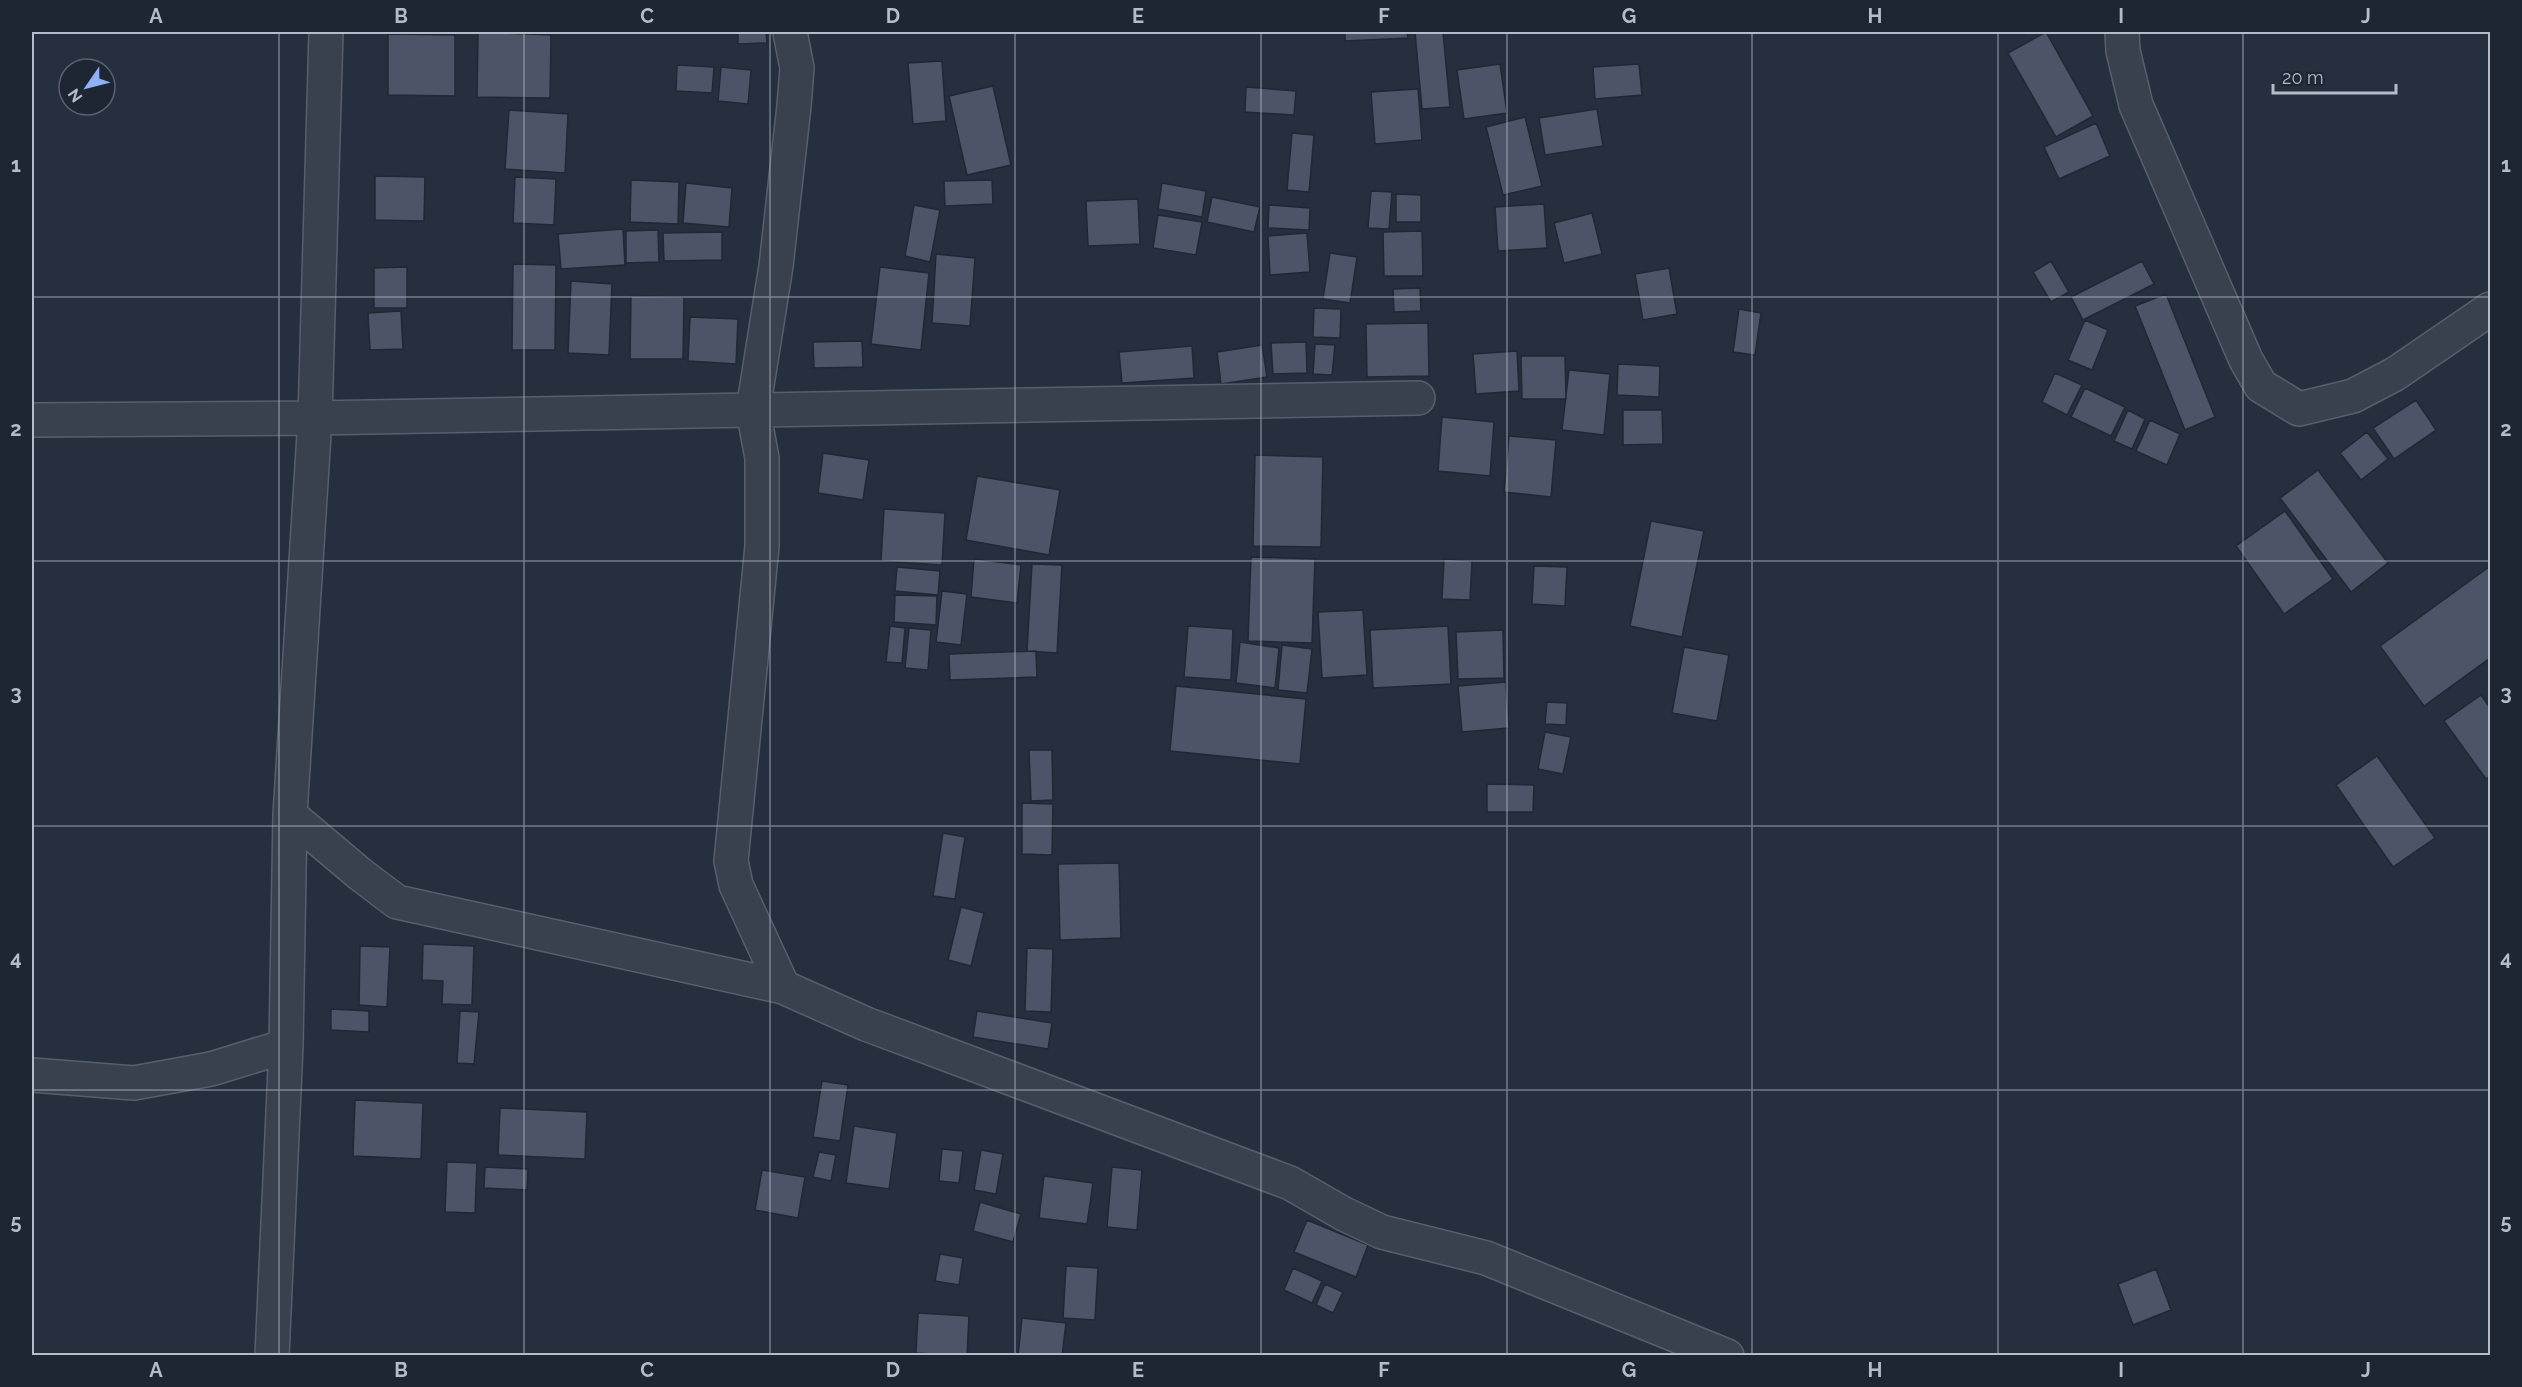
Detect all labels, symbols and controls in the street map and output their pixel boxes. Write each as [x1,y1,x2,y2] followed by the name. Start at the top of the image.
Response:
[149,4,163,28] text: A
[394,4,408,28] text: B
[640,4,654,28] text: C
[886,4,900,28] text: D
[1132,4,1144,28] text: E
[1378,4,1390,28] text: F
[1622,4,1636,28] text: G
[1868,4,1882,28] text: H
[2118,4,2124,28] text: I
[2361,4,2371,28] text: J
[57,57,117,117] north arrow
[2273,57,2396,95] scale bar
[2282,67,2324,88] text: 20 m
[64,85,86,106] text: N
[11,153,21,177] text: 1
[2501,153,2511,177] text: 1
[10,417,22,441] text: 2
[2500,417,2512,441] text: 2
[10,681,22,705] text: 3
[2500,681,2512,705] text: 3
[10,946,22,970] text: 4
[2500,946,2512,970] text: 4
[10,1210,22,1234] text: 5
[2500,1210,2512,1234] text: 5
[149,1358,163,1382] text: A
[394,1358,408,1382] text: B
[640,1358,654,1382] text: C
[886,1358,900,1382] text: D
[1132,1358,1144,1382] text: E
[1378,1358,1390,1382] text: F
[1622,1358,1636,1382] text: G
[1868,1358,1882,1382] text: H
[2118,1358,2124,1382] text: I
[2361,1358,2371,1382] text: J

